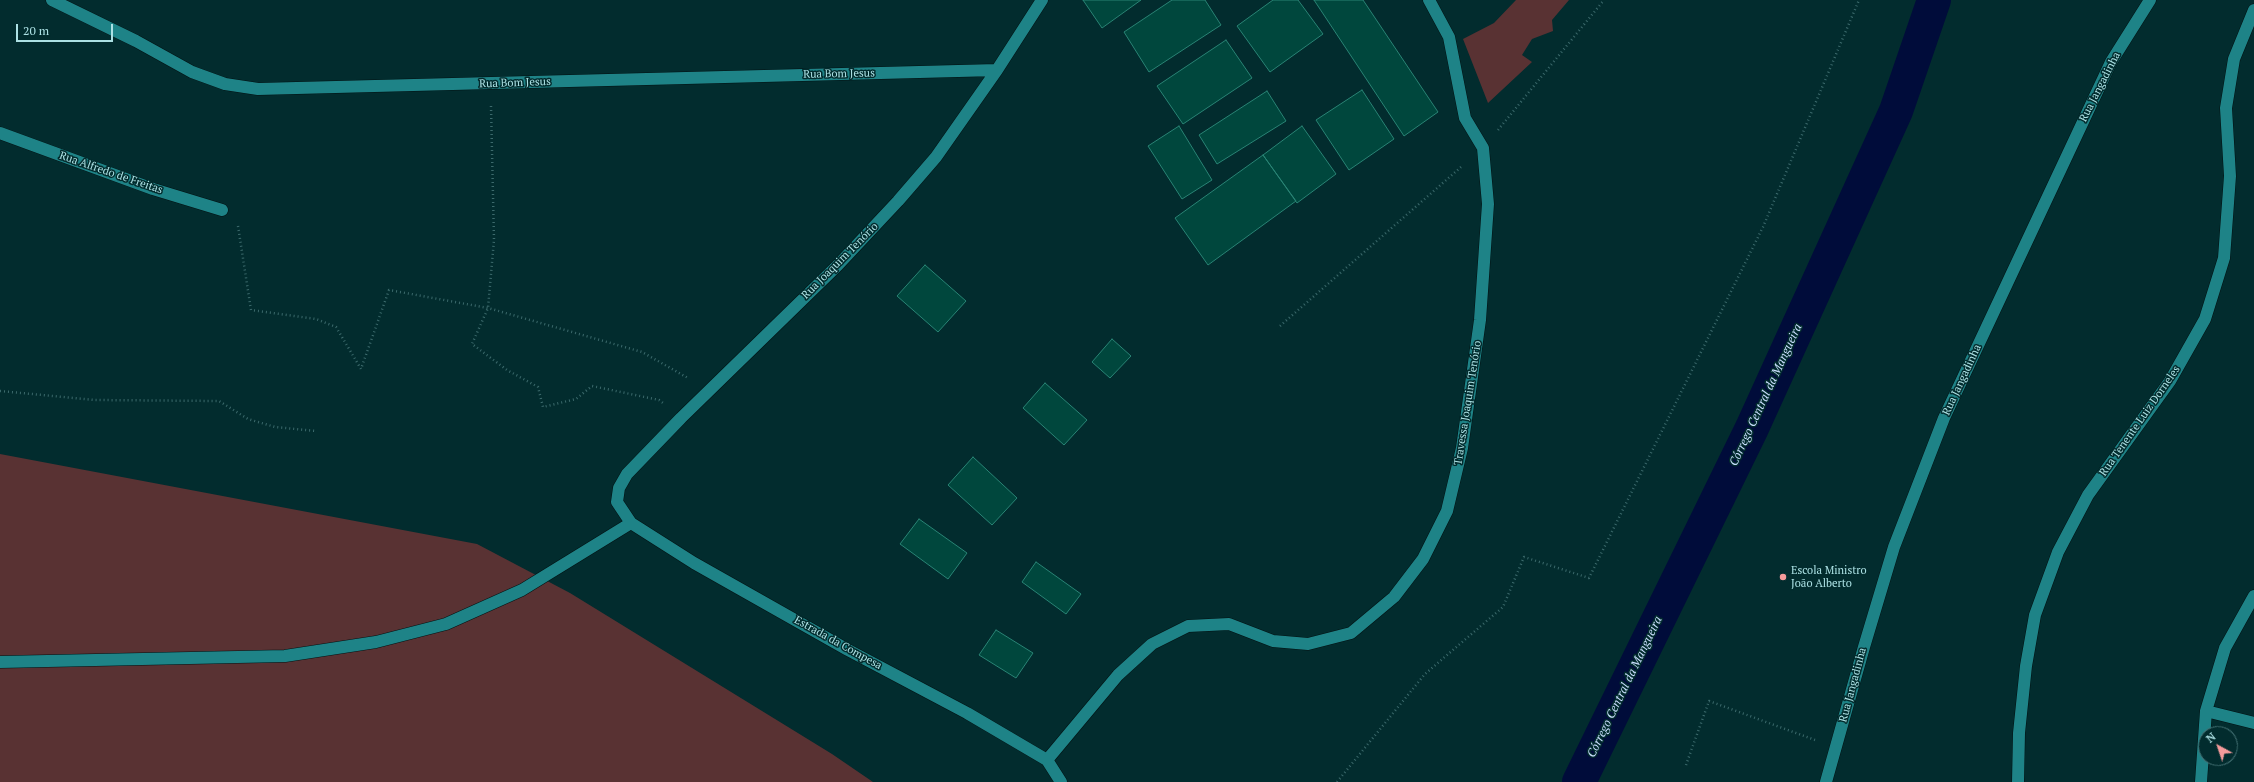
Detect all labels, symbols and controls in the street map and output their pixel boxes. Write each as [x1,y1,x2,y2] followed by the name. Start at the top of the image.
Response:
[18,16,115,42] scale bar
[23,23,49,38] text: 20 m
[2077,50,2123,124] street label: Rua Jangadinha
[803,67,875,81] street label: Rua Bom Jesus
[479,75,551,91] street label: Rua Bom Jesus
[58,149,164,197] street label: Rua Alfredo de Freitas
[799,220,881,302] street label: Rua Joaquim Tenório
[1727,322,1805,468] water label: Córrego Central da Mangueira
[1452,340,1484,466] street label: Travessa Joaquim Tenório
[1940,342,1984,418] street label: Rua Jangadinha
[2097,363,2183,479] street label: Rua Tenente Luiz Dorneles
[1791,564,1867,590] place label: Escola Ministro João Alberto
[1778,572,1788,582] marker: Escola Ministro João Alberto
[792,613,884,673] street label: Estrada da Compesa
[1585,614,1665,760] water label: Córrego Central da Mangueira
[1837,646,1869,724] street label: Rua Jangadinha
[2198,726,2238,766] north arrow
[2203,730,2219,746] text: N

